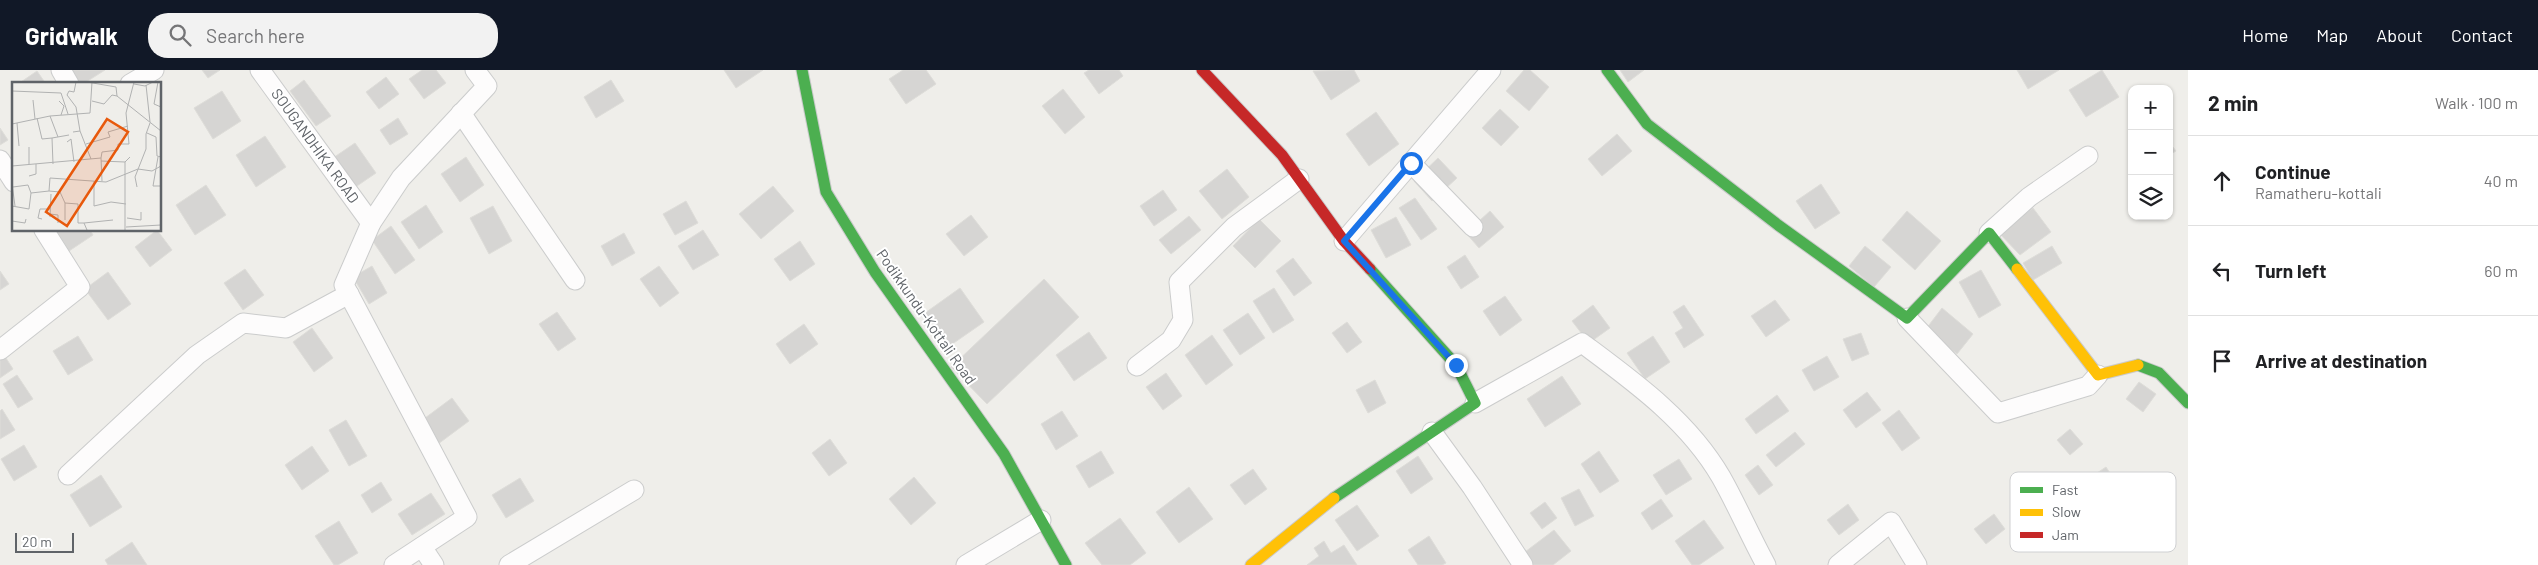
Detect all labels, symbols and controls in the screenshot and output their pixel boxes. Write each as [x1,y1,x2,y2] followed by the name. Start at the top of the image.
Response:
[148,13,498,58] search box
[25,21,118,50] text: Gridwalk
[166,21,194,49] icon: search
[206,24,305,47] text: Search here
[2242,24,2288,46] text: Home
[2316,24,2348,46] text: Map
[2376,24,2423,46] text: About
[2451,24,2513,46] text: Contact
[12,82,161,231] inset map
[268,85,363,206] street label: SOUGANDHIKA ROAD
[2128,85,2173,220] map controls
[2128,85,2173,130] button: +
[2208,90,2258,115] text: 2 min
[2435,93,2518,112] text: Walk · 100 m
[2128,130,2173,175] button: −
[1400,152,1423,175] route start
[2255,160,2331,183] text: Continue
[2208,167,2236,195] icon: ahead
[2484,171,2518,190] text: 40 m
[2128,175,2173,220] button: layers
[2255,183,2382,202] text: Ramatheru-kottali
[873,245,980,388] street label: Podikkundu-Kottali Road
[2208,257,2236,285] icon: left
[2255,259,2326,282] text: Turn left
[2484,261,2518,280] text: 60 m
[2208,347,2236,375] icon: arrive
[2255,349,2427,372] text: Arrive at destination
[1445,354,1468,377] route end
[2010,472,2176,552] legend
[2052,481,2078,498] text: Fast
[2052,503,2081,520] text: Slow
[2052,526,2079,543] text: Jam
[15,530,74,553] scale bar
[22,533,52,550] text: 20 m

